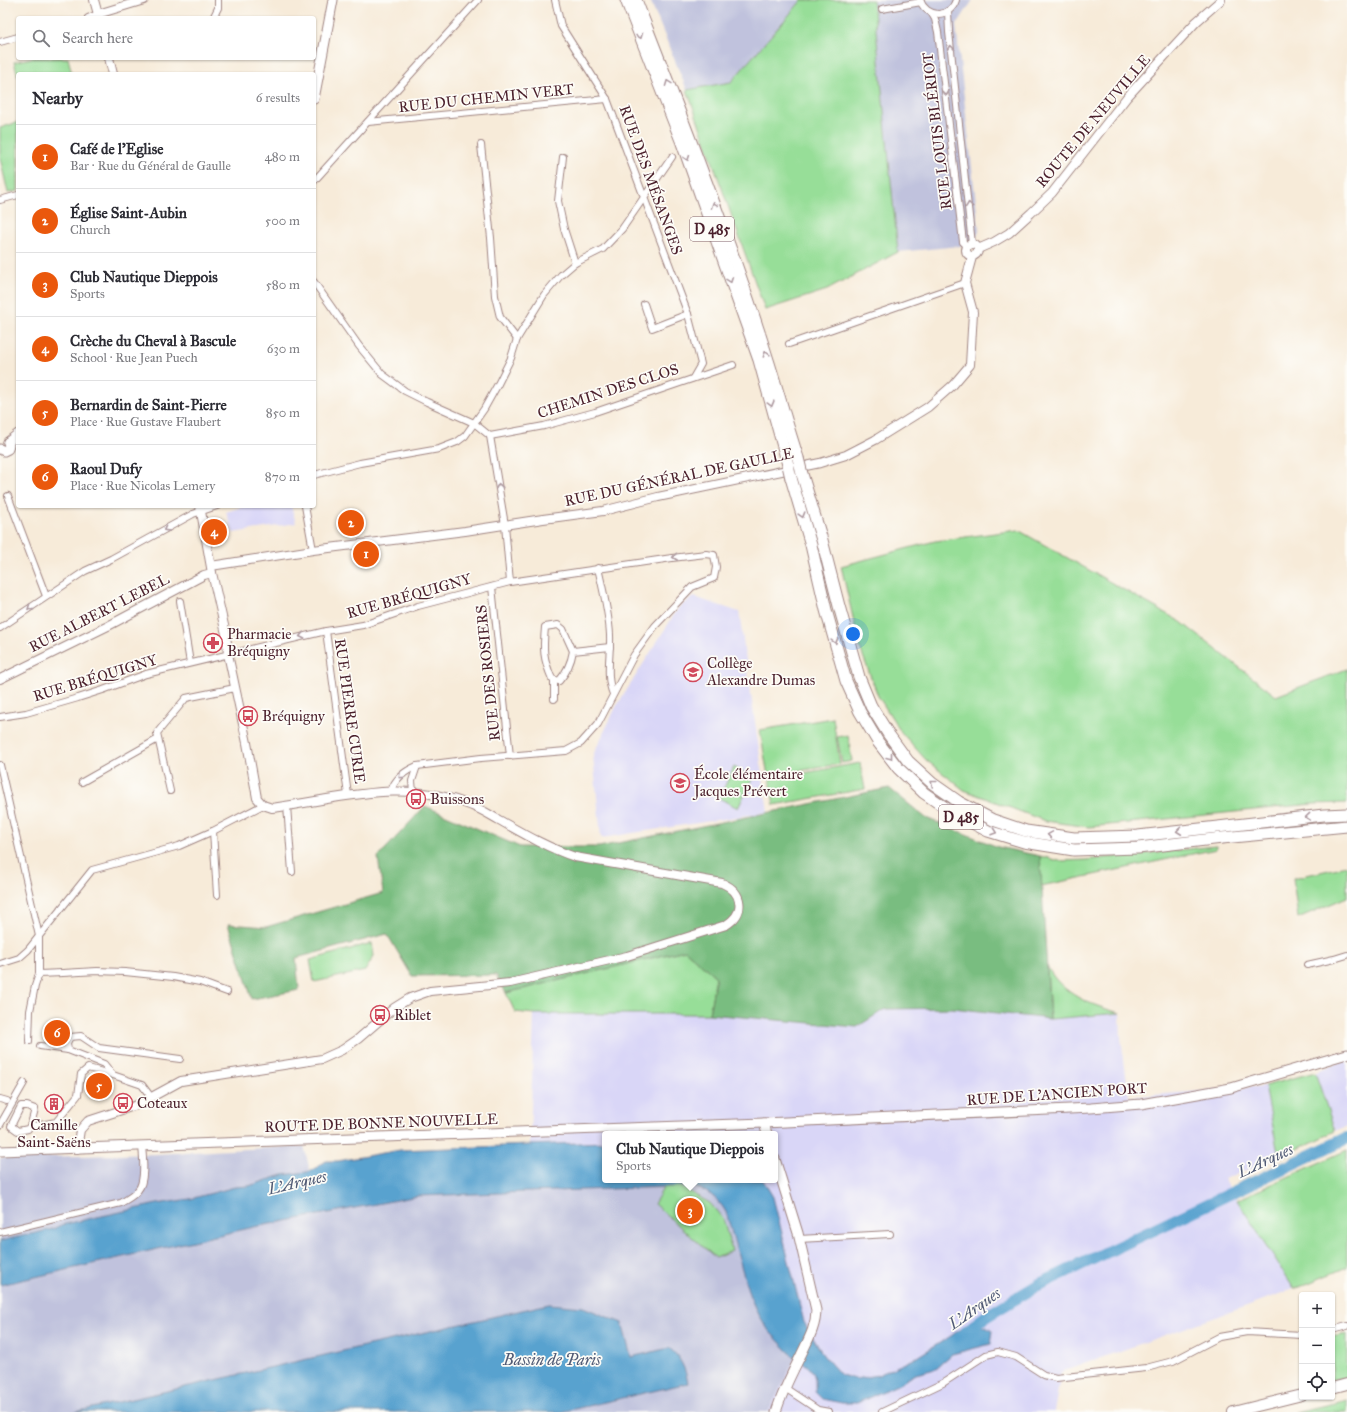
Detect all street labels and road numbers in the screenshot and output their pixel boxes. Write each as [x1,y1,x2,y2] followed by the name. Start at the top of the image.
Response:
[917,51,956,211] street label: RUE LOUIS BLÉRIOT
[1032,51,1154,191] street label: ROUTE DE NEUVILLE
[397,80,575,116] street label: RUE DU CHEMIN VERT
[616,102,687,257] street label: RUE DES MÉSANGES
[690,217,734,241] road number: D 485
[535,360,681,422] street label: CHEMIN DES CLOS
[563,443,795,510] street label: RUE DU GÉNÉRAL DE GAULLE
[344,569,474,622] street label: RUE BRÉQUIGNY
[26,570,172,656] street label: RUE ALBERT LEBEL
[472,604,504,742] street label: RUE DES ROSIERS
[331,637,369,785] street label: RUE PIERRE CURIE
[31,649,160,705] street label: RUE BRÉQUIGNY
[939,805,983,829] road number: D 485
[966,1079,1148,1109] street label: RUE DE L'ANCIEN PORT
[264,1110,498,1136] street label: ROUTE DE BONNE NOUVELLE

